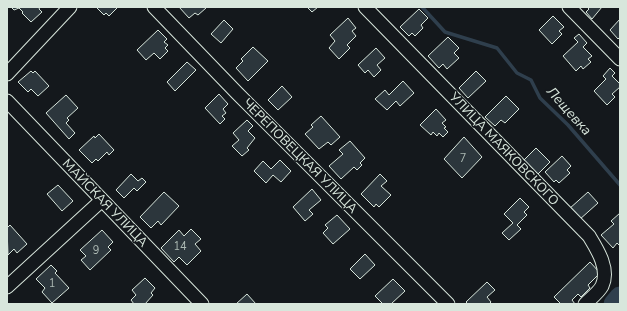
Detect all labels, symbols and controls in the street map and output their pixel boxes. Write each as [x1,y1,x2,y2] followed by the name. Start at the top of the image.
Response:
[541,82,596,140] water label: Лещевка
[444,88,563,210] street label: УЛИЦА МАЯКОВСКОГО
[239,95,362,218] street label: ЧЕРЕПОВЕЦКАЯ УЛИЦА
[460,151,466,166] house number: 7
[58,154,153,251] street label: МАЙСКАЯ УЛИЦА
[173,239,187,254] house number: 14
[93,243,99,258] house number: 9
[49,276,55,291] house number: 1

